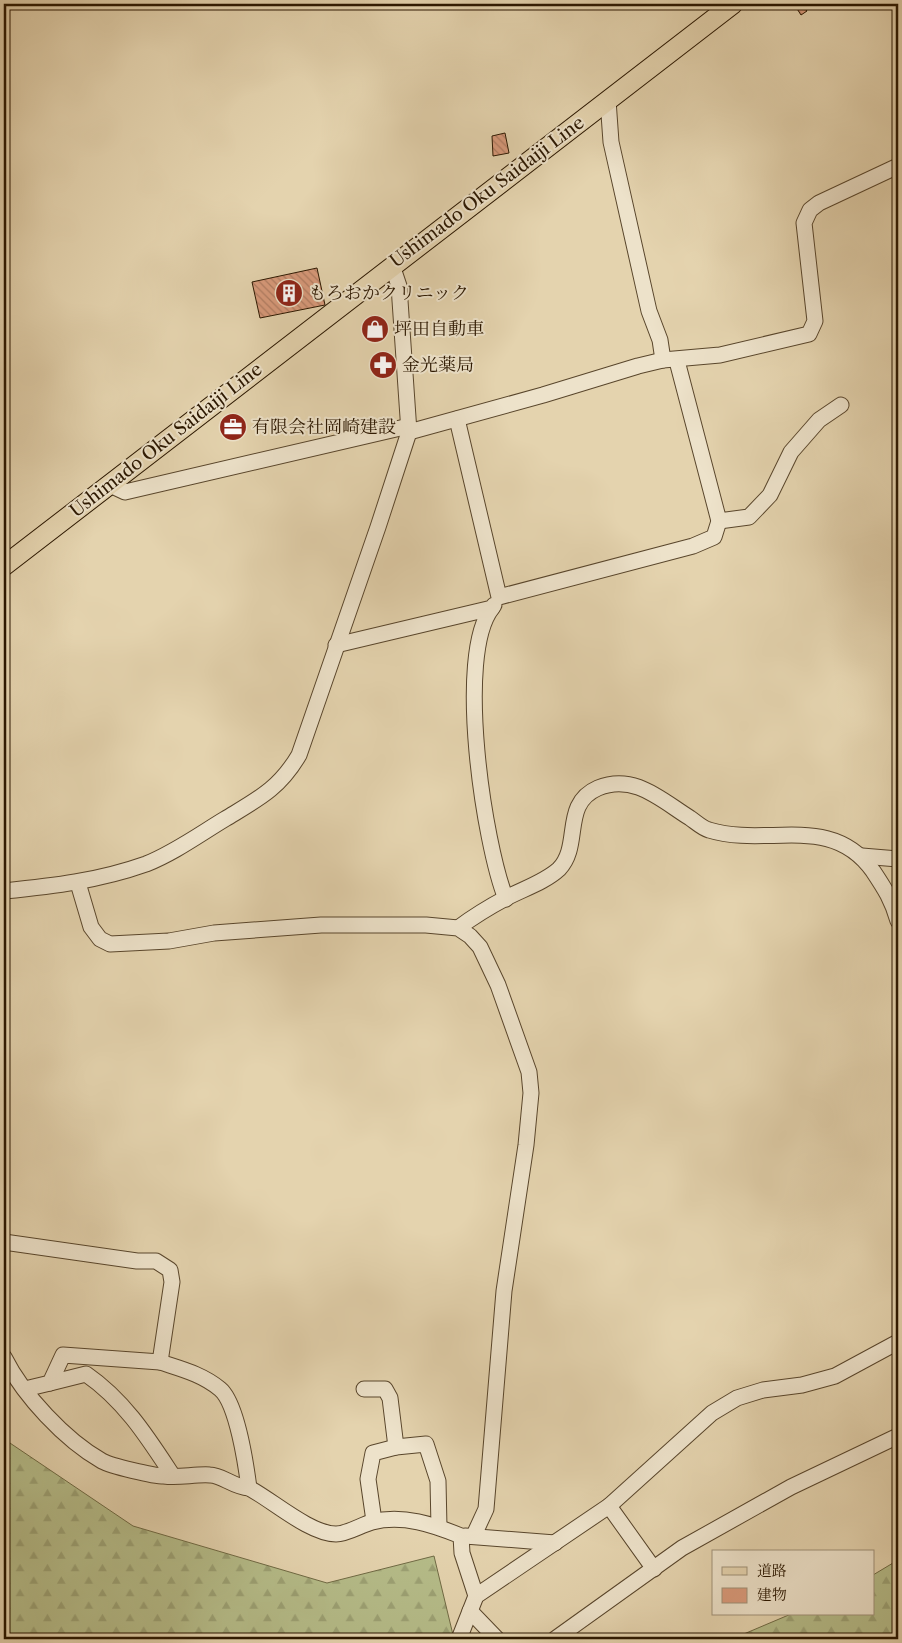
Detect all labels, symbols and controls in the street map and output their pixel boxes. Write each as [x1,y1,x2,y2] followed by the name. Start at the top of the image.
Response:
[385,112,589,272] street label: Ushimado Oku Saidaiji Line
[274,278,304,308] building icon: もろおかクリニック
[308,282,469,304] place label: もろおかクリニック
[360,314,390,344] shop icon: 坪田自動車
[394,318,484,340] place label: 坪田自動車
[368,350,398,380] pharmacy icon: 金光薬局
[402,354,474,376] place label: 金光薬局
[66,358,266,522] street label: Ushimado Oku Saidaiji Line
[218,412,248,442] office icon: 有限会社岡崎建設
[252,416,396,438] place label: 有限会社岡崎建設
[712,1550,874,1616] legend
[757,1561,787,1580] text: 道路
[757,1585,787,1604] text: 建物

